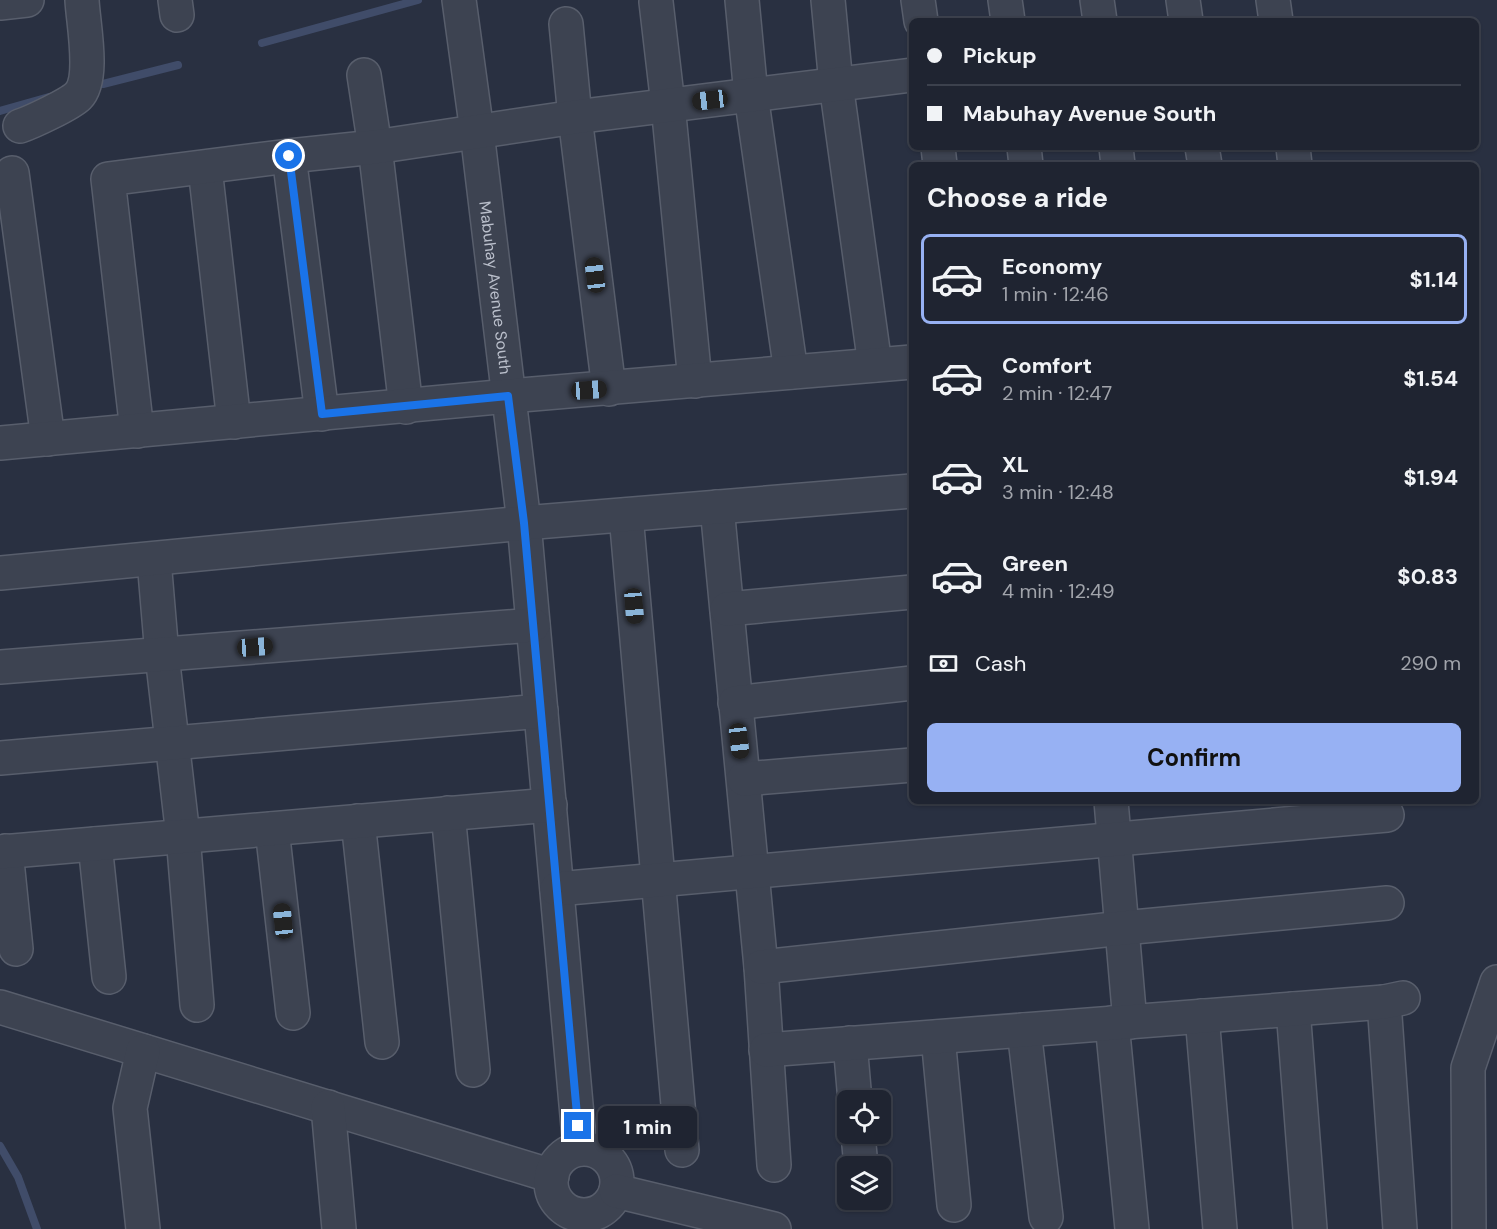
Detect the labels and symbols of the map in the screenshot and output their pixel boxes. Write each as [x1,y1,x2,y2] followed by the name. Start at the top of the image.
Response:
[691,89,729,111] car
[275,142,302,169] route start
[474,200,516,376] street label: Mabuhay Avenue South
[584,256,606,294] car
[570,380,608,400] car
[623,587,645,625] car
[236,637,274,657] car
[728,722,750,760] car
[272,902,294,940] car
[599,1105,698,1147] callout: 1 min
[564,1112,591,1139] route end

